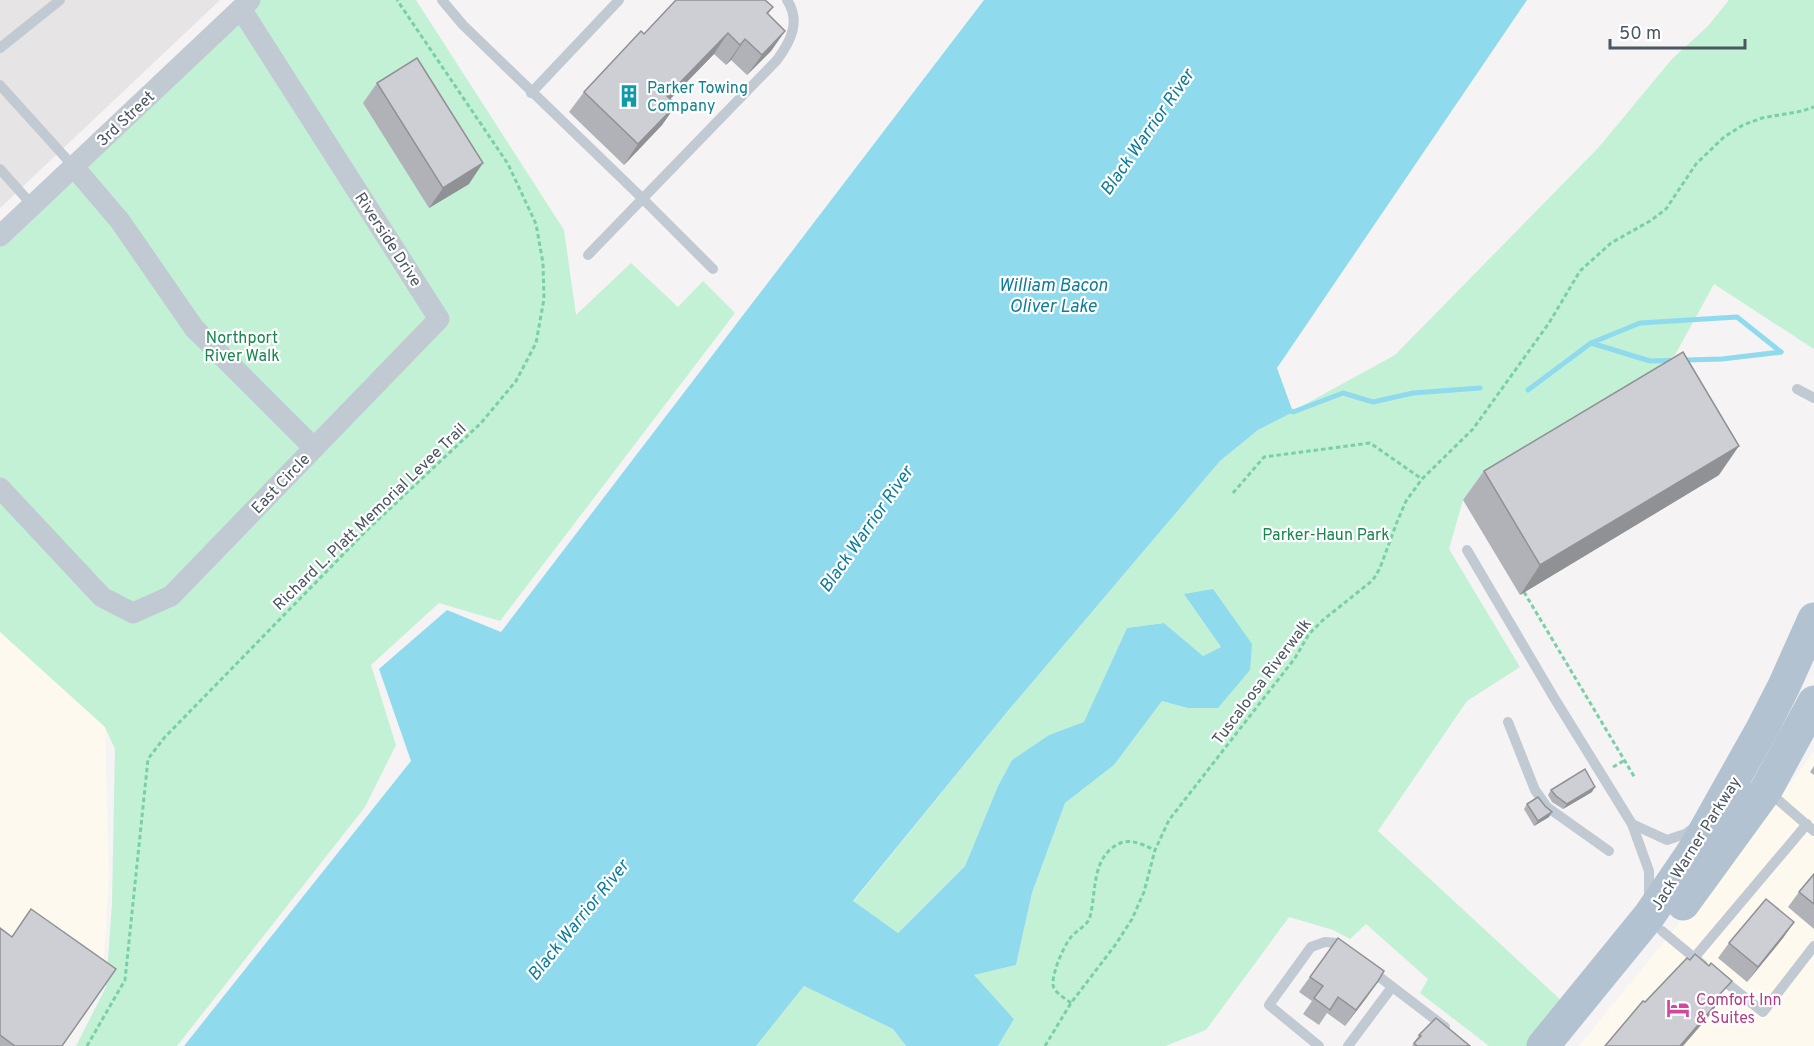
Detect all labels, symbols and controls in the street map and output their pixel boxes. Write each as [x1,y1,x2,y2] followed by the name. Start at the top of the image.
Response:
[1610,12,1745,50] scale bar
[1619,23,1661,46] text: 50 m
[1096,63,1202,201] water label: Black Warrior River
[647,79,748,117] place label: Parker Towing Company
[616,83,642,109] building icon: Parker Towing Company
[93,88,160,151] street label: 3rd Street
[349,189,425,291] street label: Riverside Drive
[998,275,1108,319] water label: William Bacon Oliver Lake
[204,329,280,367] park label: Northport River Walk
[270,420,471,615] street label: Richard L. Platt Memorial Levee Trail
[248,450,315,519] street label: East Circle
[815,460,921,598] water label: Black Warrior River
[1262,526,1390,546] park label: Parker-Haun Park
[1209,615,1317,749] street label: Tuscaloosa Riverwalk
[1647,773,1746,915] street label: Jack Warner Parkway
[523,854,636,986] water label: Black Warrior River
[1696,991,1782,1029] place label: Comfort Inn & Suites
[1665,995,1691,1021] hotel icon: Comfort Inn & Suites

